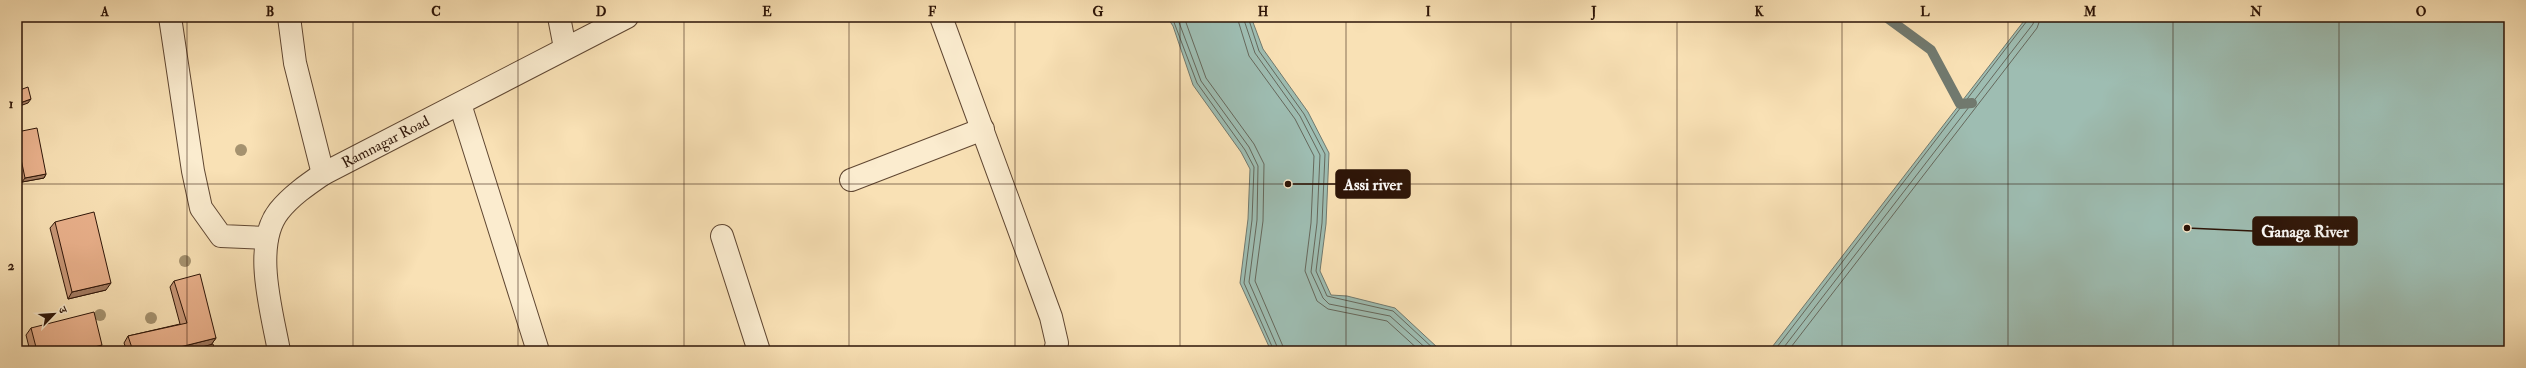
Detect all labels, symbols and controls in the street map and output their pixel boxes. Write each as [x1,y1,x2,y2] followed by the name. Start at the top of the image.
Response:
[100,4,110,20] text: A
[266,4,274,20] text: B
[431,4,441,20] text: C
[596,4,607,20] text: D
[762,4,772,20] text: E
[928,4,937,20] text: F
[1093,4,1104,20] text: G
[1258,4,1269,20] text: H
[1425,4,1431,20] text: I
[1590,4,1597,21] text: J
[1754,4,1764,20] text: K
[1920,4,1930,20] text: L
[2083,4,2097,20] text: M
[2249,4,2262,20] text: N
[2416,4,2427,20] text: O
[9,96,14,112] text: 1
[338,111,433,172] street label: Ramnagar Road
[1336,170,1410,198] callout: Assi river
[1343,175,1403,195] text: Assi river
[2253,217,2357,245] callout: Ganaga River
[2261,222,2350,243] text: Ganaga River
[8,258,15,274] text: 2
[34,294,74,334] north arrow
[55,304,70,317] text: उ

